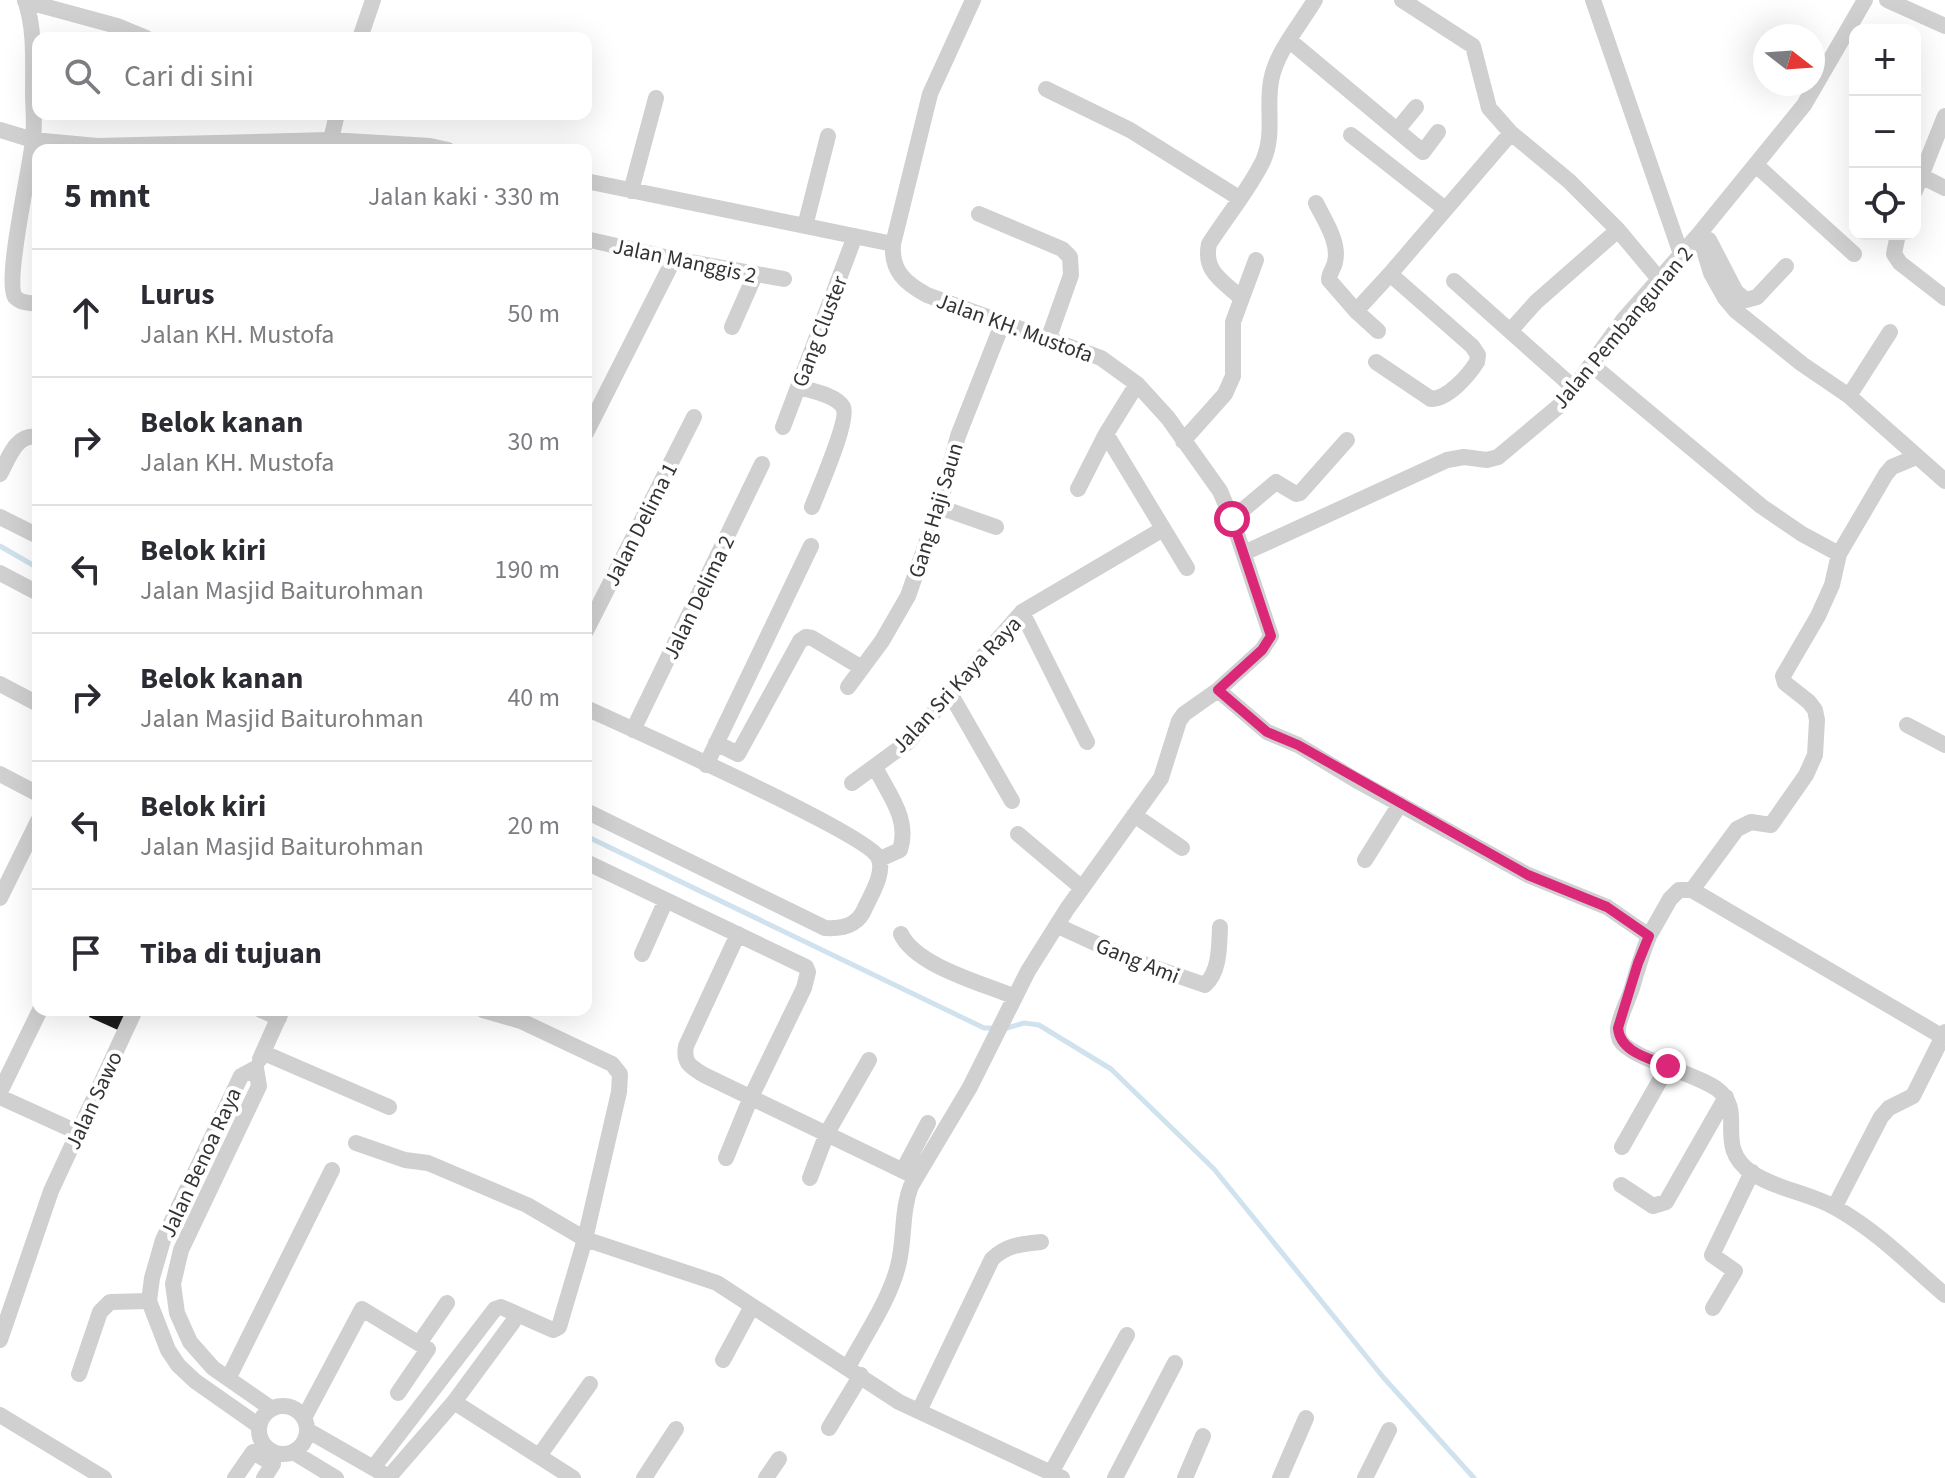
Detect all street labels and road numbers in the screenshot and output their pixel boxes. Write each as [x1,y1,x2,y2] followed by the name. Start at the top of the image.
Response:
[610,230,760,292] street label: Jalan Manggis 2
[1545,239,1701,416] street label: Jalan Pembangunan 2
[784,271,856,392] street label: Gang Cluster
[932,285,1097,371] street label: Jalan KH. Mustofa
[900,439,972,582] street label: Gang Haji Saun
[596,457,686,592] street label: Jalan Delima 1
[655,530,743,665] street label: Jalan Delima 2
[884,609,1029,761] street label: Jalan Sri Kaya Raya
[1091,930,1184,992] street label: Gang Ami
[57,1046,131,1155] street label: Jalan Sawo
[152,1082,250,1243] street label: Jalan Benoa Raya

